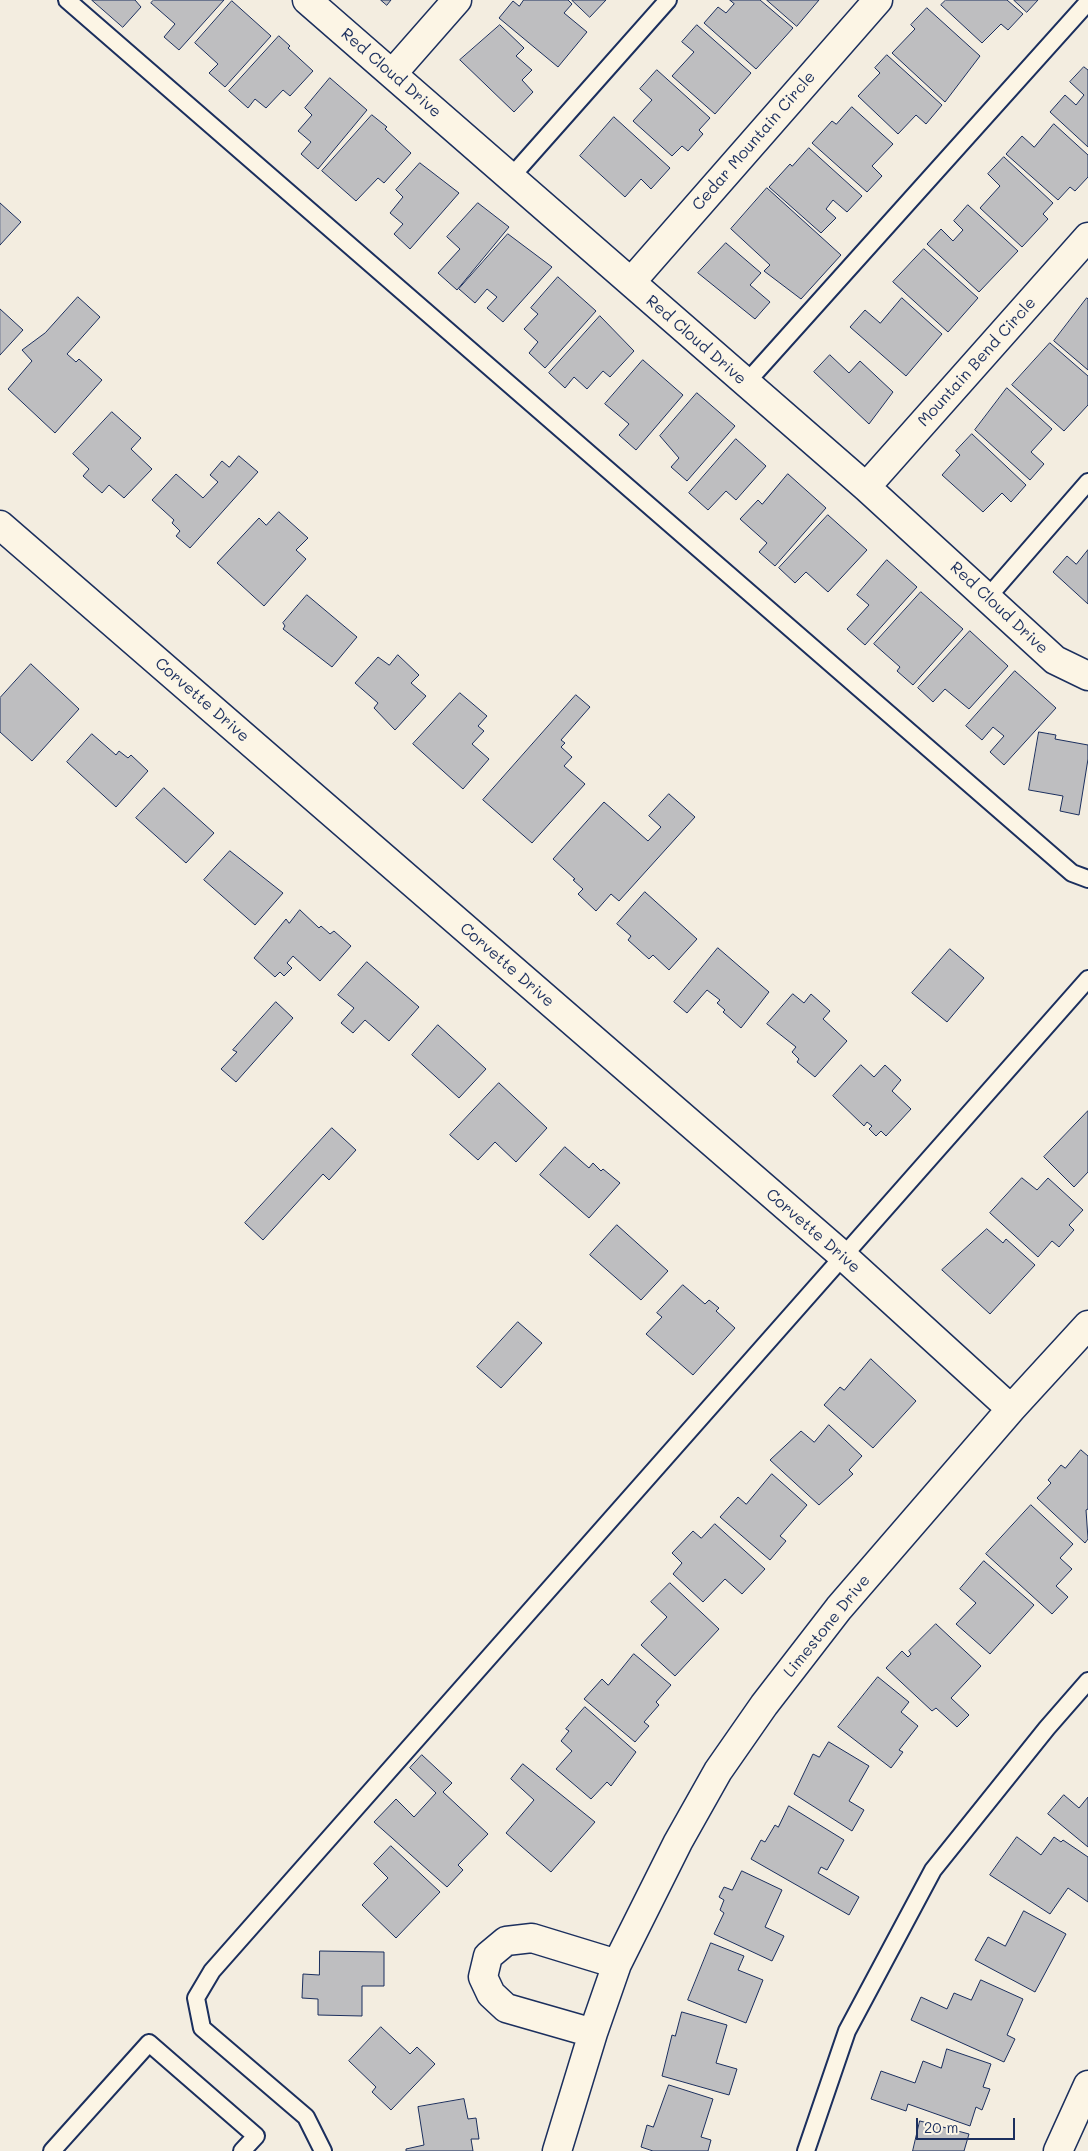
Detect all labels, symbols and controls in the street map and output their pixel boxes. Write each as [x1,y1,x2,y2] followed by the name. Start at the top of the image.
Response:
[337,24,445,122] street label: Red Cloud Drive
[688,68,820,214] street label: Cedar Mountain Circle
[642,291,750,389] street label: Red Cloud Drive
[914,293,1040,431] street label: Mountain Bend Circle
[946,558,1052,658] street label: Red Cloud Drive
[151,654,253,746] street label: Corvette Drive
[456,919,558,1011] street label: Corvette Drive
[762,1185,864,1277] street label: Corvette Drive
[780,1571,874,1681] street label: Limestone Drive
[918,2108,1017,2140] scale bar
[924,2117,958,2137] text: 20 m

